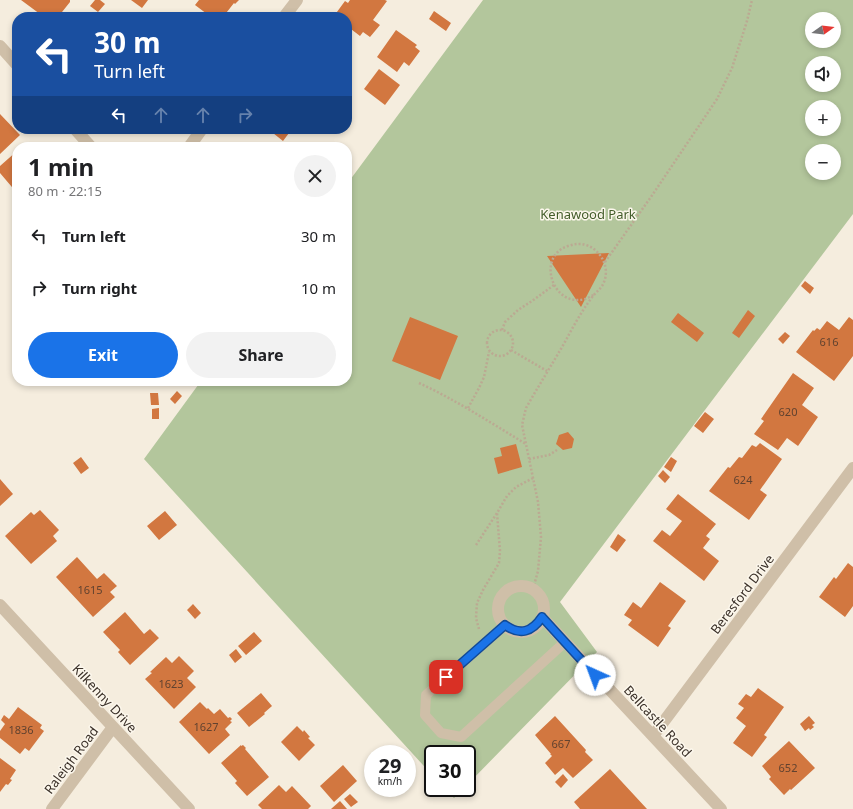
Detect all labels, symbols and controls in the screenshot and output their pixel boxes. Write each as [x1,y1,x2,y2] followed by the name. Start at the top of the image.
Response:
[805,12,841,48] north arrow
[805,12,841,180] map controls
[94,23,161,61] text: 30 m
[28,28,80,80] icon: left
[805,56,841,92] button: sound
[94,59,165,83] text: Turn left
[805,100,841,136] button: +
[108,104,130,126] icon: left
[150,104,172,126] icon: ahead
[192,104,214,126] icon: ahead
[234,104,256,126] icon: right
[805,144,841,180] button: −
[28,150,94,183] text: 1 min
[294,155,336,197] button: close
[28,182,102,200] text: 80 m · 22:15
[540,205,636,223] park label: Kenawood Park
[28,225,50,247] icon: left
[62,226,126,246] text: Turn left
[301,226,336,246] text: 30 m
[28,277,50,299] icon: right
[62,278,137,298] text: Turn right
[301,278,336,298] text: 10 m
[28,332,178,378] button: Exit
[186,332,336,378] button: Share
[820,334,838,349] house number: 616
[779,404,797,419] house number: 620
[734,472,753,487] house number: 624
[706,550,778,638] street label: Beresford Drive
[77,582,103,597] house number: 1615
[574,654,616,696] position arrow
[69,660,141,736] street label: Kilkenny Drive
[429,660,463,694] pin
[435,666,457,688] icon: arrive
[158,676,184,691] house number: 1623
[620,681,696,761] street label: Bellcastle Road
[193,719,219,734] house number: 1627
[8,722,34,737] house number: 1836
[40,723,102,797] street label: Raleigh Road
[552,736,570,751] house number: 667
[424,745,476,797] speed limit sign: 30
[379,752,401,779] text: 29
[779,760,797,775] house number: 652
[378,774,402,788] text: km/h

